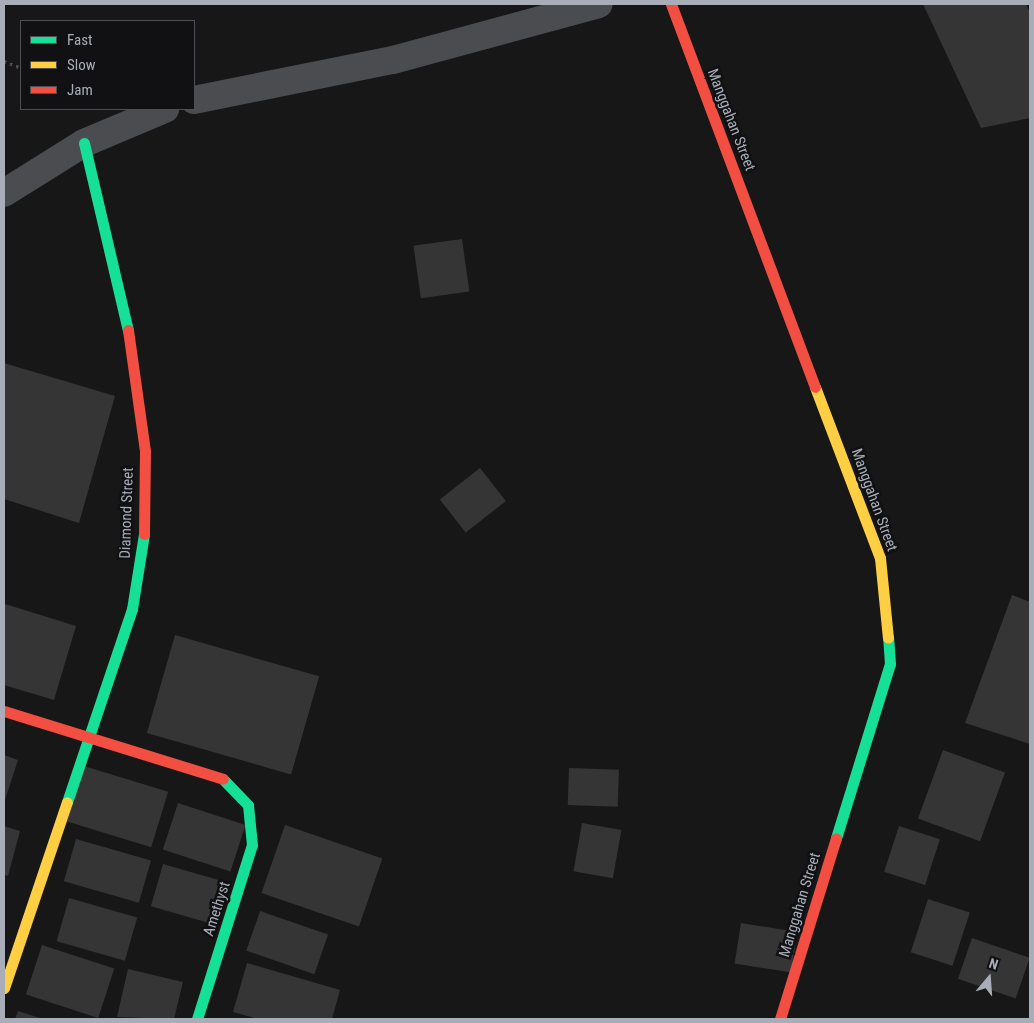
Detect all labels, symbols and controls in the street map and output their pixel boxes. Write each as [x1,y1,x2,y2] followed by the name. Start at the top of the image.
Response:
[20,20,195,110] legend
[67,31,92,49] text: Fast
[67,56,96,74] text: Slow
[703,66,759,174] street label: Manggahan Street
[67,81,93,99] text: Jam
[847,446,901,554] street label: Manggahan Street
[116,467,138,559] street label: Diamond Street
[776,851,824,959] street label: Manggahan Street
[200,880,234,938] street label: Amethyst
[964,953,1014,1003] north arrow
[987,955,1000,973] text: N

